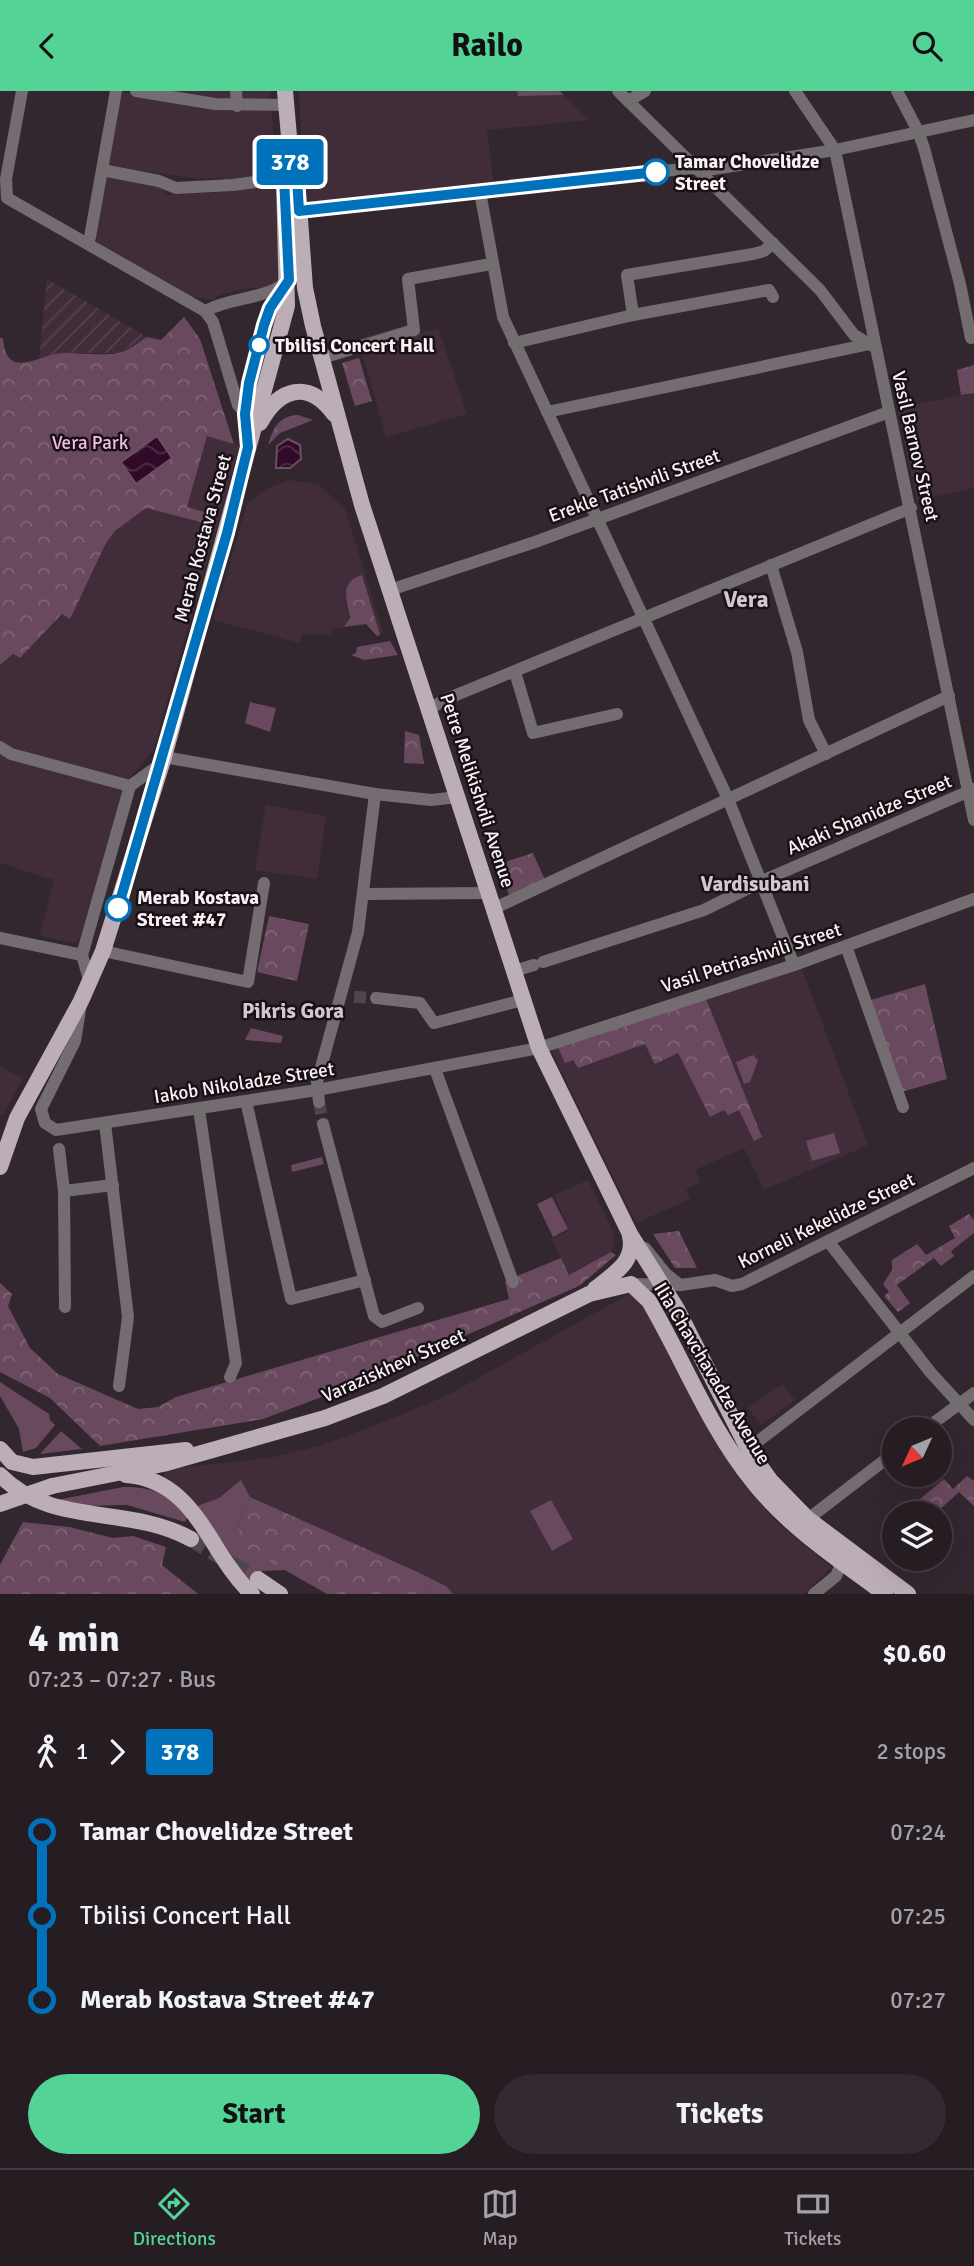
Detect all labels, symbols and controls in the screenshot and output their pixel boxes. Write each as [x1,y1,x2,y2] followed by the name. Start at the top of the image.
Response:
[451,26,523,65] text: Railo
[28,27,66,65] icon: back
[908,27,946,65] icon: search
[250,139,330,185] line badge: 378
[271,147,309,177] text: 378
[675,150,819,196] place label: Tamar Chovelidze Street
[643,159,669,185] marker: Tamar Chovelidze Street
[275,334,434,358] place label: Tbilisi Concert Hall
[249,335,269,355] marker: Tbilisi Concert Hall
[886,369,944,524] street label: Vasil Barnov Street
[52,431,129,455] park label: Vera Park
[545,444,724,528] street label: Erekle Tatishvili Street
[169,451,237,625] street label: Merab Kostava Street
[724,585,769,614] district label: Vera
[434,690,520,891] street label: Petre Melikishvili Avenue
[783,769,956,861] street label: Akaki Shanidze Street
[700,871,810,897] district label: Vardisubani
[137,886,259,932] place label: Merab Kostava Street #47
[105,895,131,921] marker: Merab Kostava Street #47
[658,917,845,998] street label: Vasil Petriashvili Street
[242,998,344,1024] district label: Pikris Gora
[152,1057,336,1109] street label: Iakob Nikoladze Street
[734,1167,919,1274] street label: Korneli Kekelidze Street
[648,1278,776,1469] street label: Ilia Chavchavadze Avenue
[318,1323,469,1408] street label: Varaziskhevi Street
[882,1417,952,1487] north arrow
[882,1417,952,1571] map controls
[882,1501,952,1571] button: layers
[28,1615,120,1662] text: 4 min
[882,1638,946,1670] text: $0.60
[28,1665,216,1694] text: 07:23 – 07:27 · Bus
[28,1733,66,1771] icon: walk
[98,1733,136,1771] icon: forward
[76,1737,88,1766] text: 1
[160,1737,199,1767] text: 378
[876,1737,946,1766] text: 2 stops
[80,1816,353,1848] text: Tamar Chovelidze Street
[890,1818,946,1847] text: 07:24
[80,1900,291,1932] text: Tbilisi Concert Hall
[890,1902,946,1931] text: 07:25
[80,1984,375,2016] text: Merab Kostava Street #47
[890,1986,946,2015] text: 07:27
[28,2074,480,2154] button: Start
[494,2074,946,2154] button: Tickets
[133,2185,216,2251] tab: Directions
[481,2185,519,2251] tab: Map
[784,2185,841,2251] tab: Tickets

